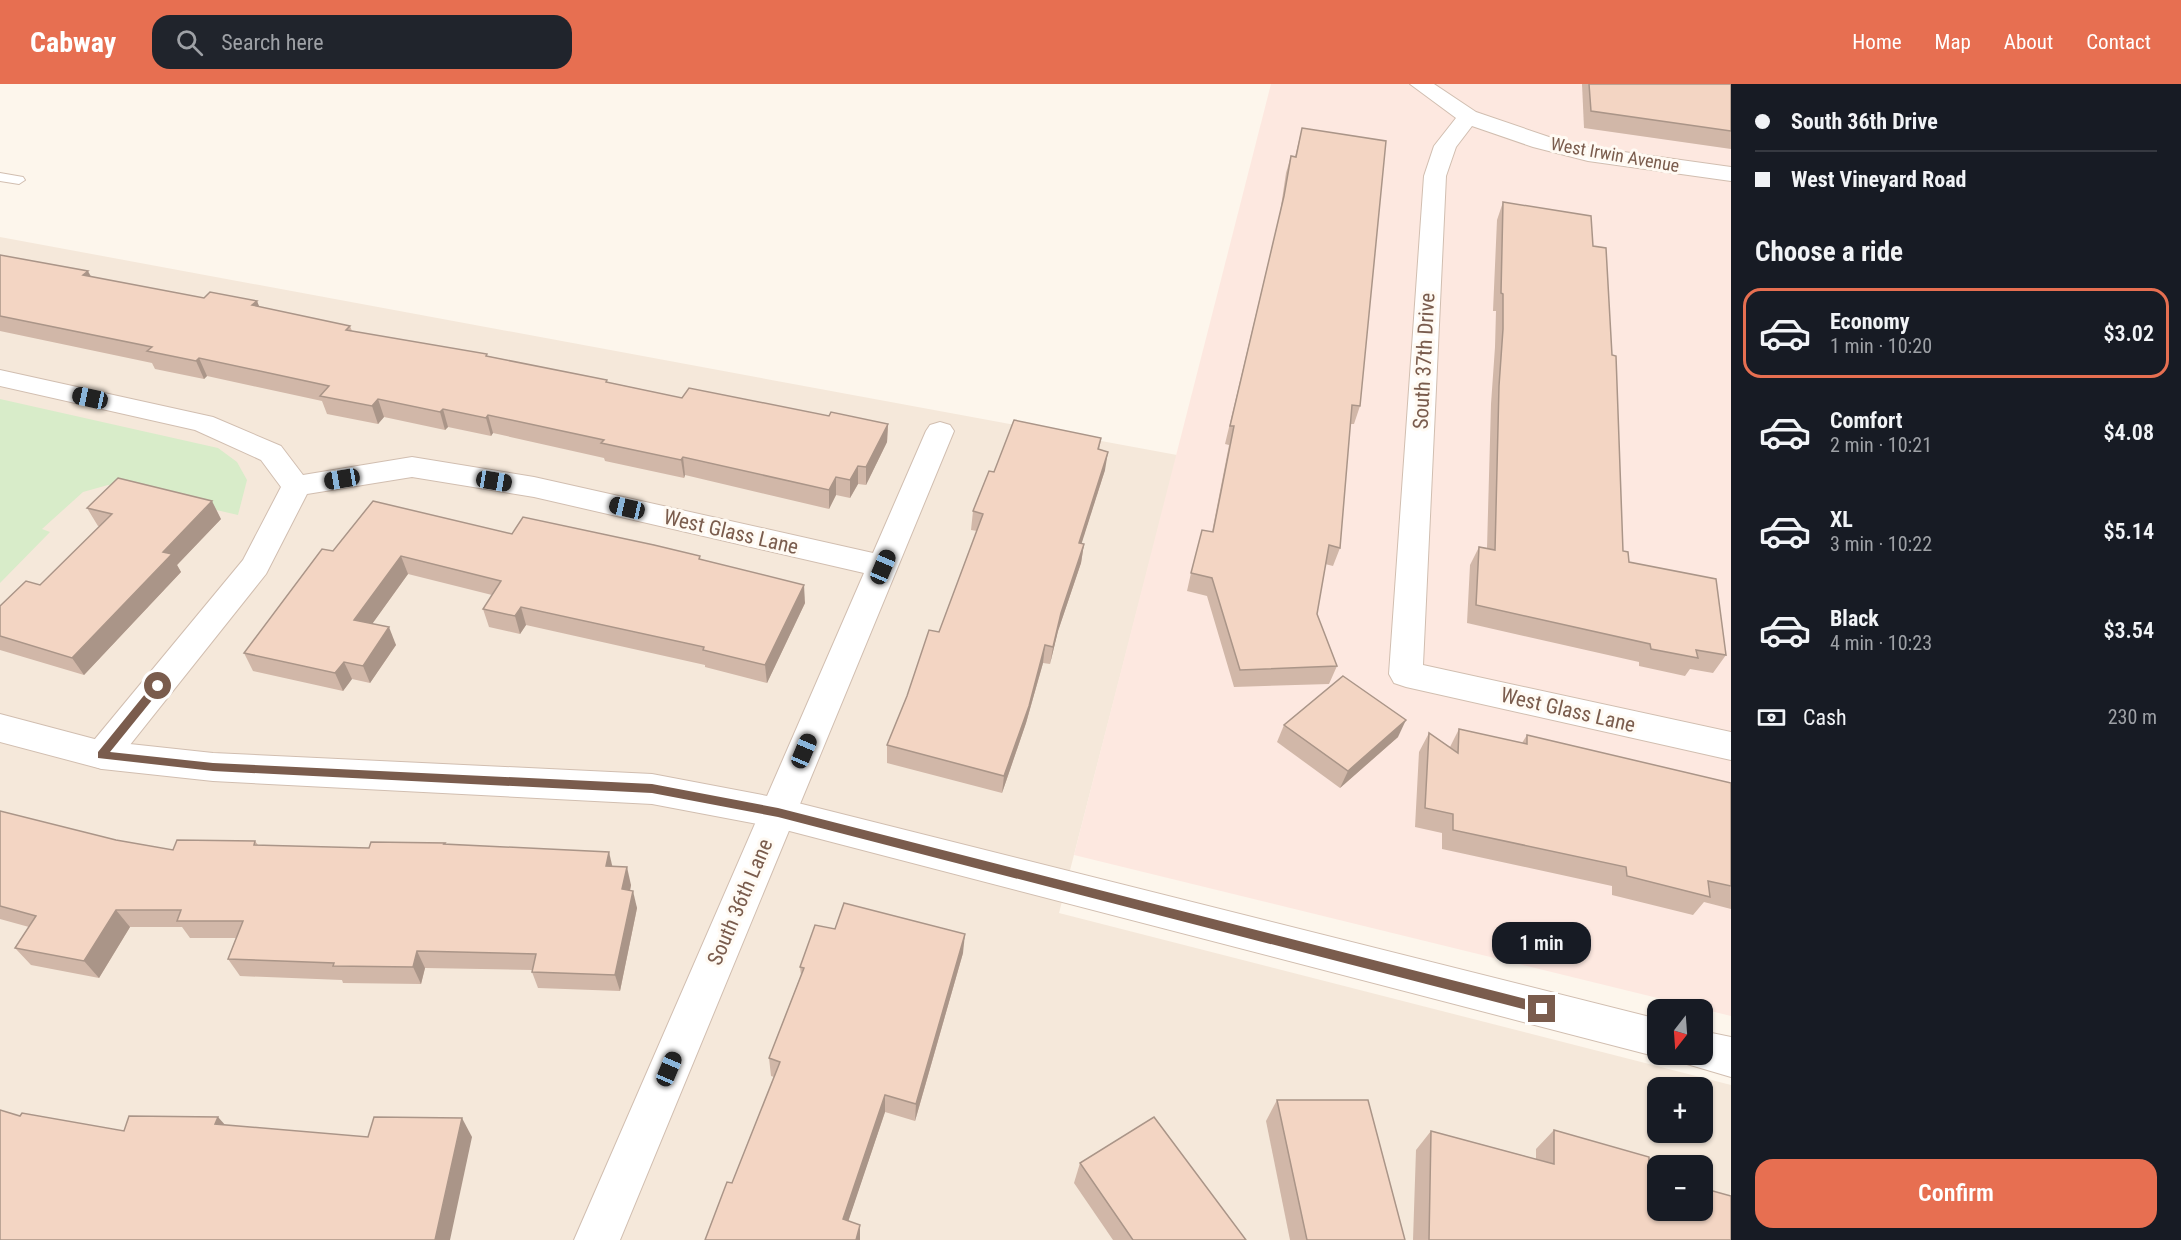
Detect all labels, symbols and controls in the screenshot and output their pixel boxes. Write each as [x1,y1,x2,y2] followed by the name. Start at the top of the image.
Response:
[152,15,572,69] search box
[30,26,116,59] text: Cabway
[173,26,206,59] icon: search
[221,30,324,55] text: Search here
[1852,30,1902,54] text: Home
[1935,30,1971,54] text: Map
[2004,30,2053,54] text: About
[2086,30,2151,54] text: Contact
[1791,109,1938,134] text: South 36th Drive
[1549,133,1681,176] street label: West Irwin Avenue
[1791,167,1966,192] text: West Vineyard Road
[1755,236,1903,268] text: Choose a ride
[1408,292,1440,430] street label: South 37th Drive
[1758,306,1812,360] icon: car
[1830,309,1910,334] text: Economy
[2103,321,2154,346] text: $3.02
[1830,334,1932,358] text: 1 min · 10:20
[71,385,109,411] car
[1758,405,1812,459] icon: car
[1830,408,1903,433] text: Comfort
[2103,420,2154,445] text: $4.08
[1830,433,1932,457] text: 2 min · 10:21
[323,467,361,491] car
[475,469,513,493] car
[607,495,647,521] car
[1758,504,1812,558] icon: car
[661,505,801,559] street label: West Glass Lane
[1830,507,1853,532] text: XL
[2103,519,2154,544] text: $5.14
[1830,532,1932,556] text: 3 min · 10:22
[868,547,898,587] car
[1758,603,1812,657] icon: car
[1830,606,1879,631] text: Black
[2103,618,2154,643] text: $3.54
[1830,631,1932,655] text: 4 min · 10:23
[144,672,171,699] route start
[1498,683,1638,737] street label: West Glass Lane
[1755,701,1788,734] icon: cash
[1803,705,1847,730] text: Cash
[2108,705,2157,729] text: 230 m
[789,731,819,771] car
[703,835,777,969] street label: South 36th Lane
[1492,922,1592,964] callout: 1 min
[1519,931,1564,955] text: 1 min
[1528,995,1555,1022] route end
[1647,999,1713,1065] north arrow
[1647,999,1713,1221] map controls
[654,1049,684,1089] car
[1647,1077,1713,1143] button: +
[1647,1155,1713,1221] button: −
[1755,1159,2157,1228] button: Confirm

